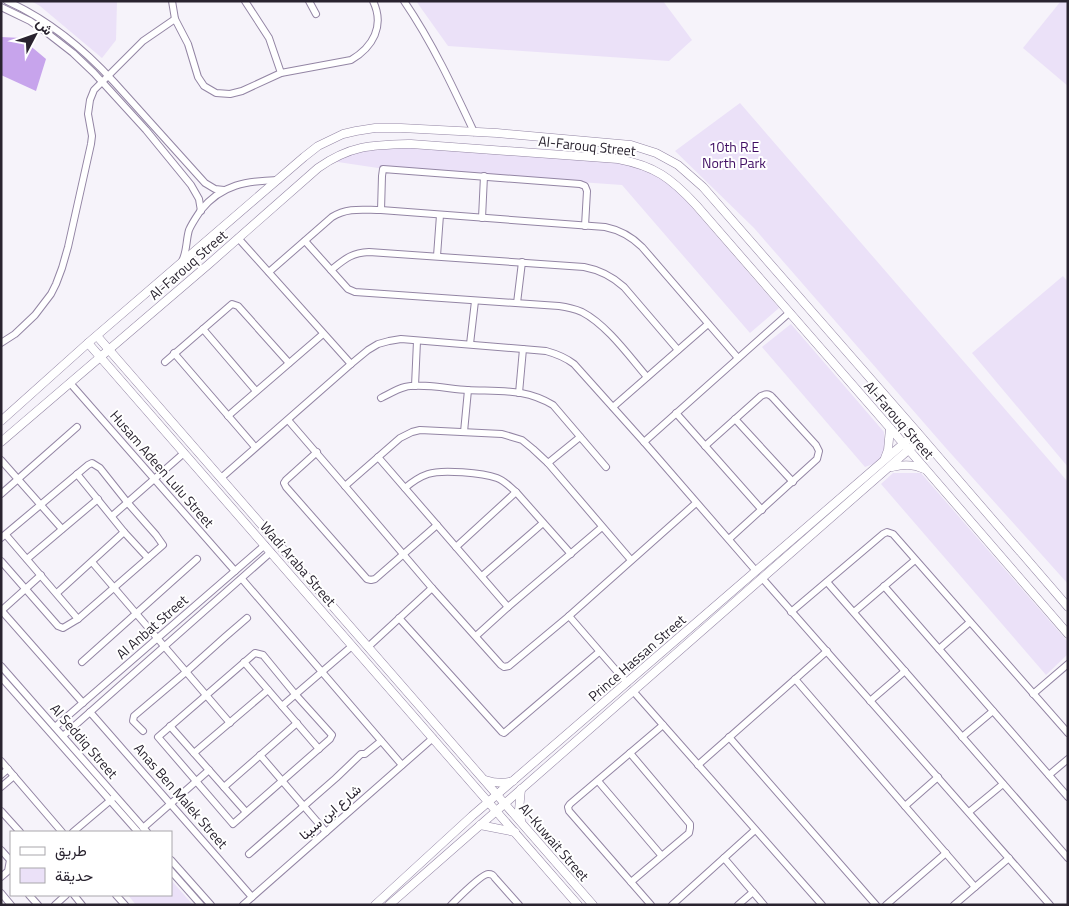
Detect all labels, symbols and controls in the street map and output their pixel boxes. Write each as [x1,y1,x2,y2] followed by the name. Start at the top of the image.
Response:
[10,10,60,60] north arrow
[32,13,59,40] text: ش
[537,130,637,161] street label: Al-Farouq Street
[702,136,766,173] park label: 10th R.E North Park
[144,225,231,305] street label: Al-Farouq Street
[859,376,939,463] street label: Al-Farouq Street
[105,405,219,532] street label: Husam Adeen Lulu Street
[256,517,341,611] street label: Wadi Araba Street
[111,589,192,664] street label: Al Anbat Street
[583,609,690,706] street label: Prince Hassan Street
[46,698,123,783] street label: Al Seddiq Street
[130,738,233,853] street label: Anas Ben Malek Street
[294,779,366,845] street label: شارع ابن سينا
[514,798,594,885] street label: Al-Kuwait Street
[10,831,172,896] legend
[55,839,87,862] text: طريق
[55,864,93,887] text: حديقة

